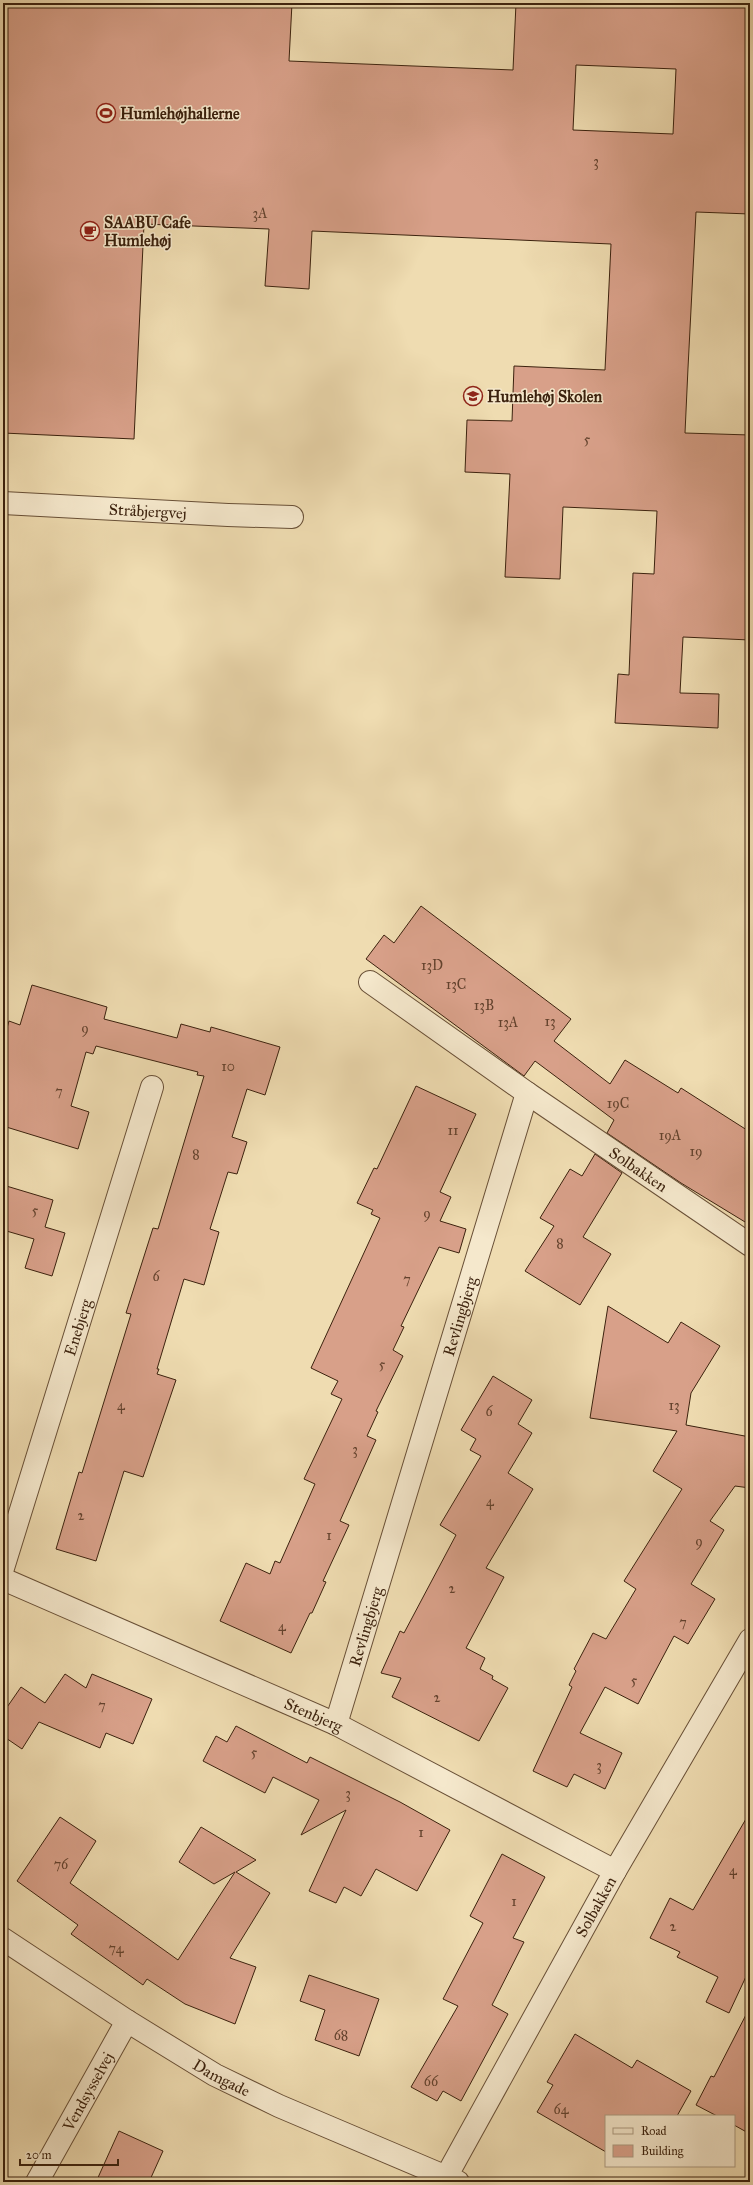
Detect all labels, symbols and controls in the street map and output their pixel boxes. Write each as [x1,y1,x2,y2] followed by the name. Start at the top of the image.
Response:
[95,102,117,124] sports icon: Humlehøjhallerne
[120,104,240,124] place label: Humlehøjhallerne
[593,153,599,170] house number: 3
[252,205,268,222] house number: 3A
[104,213,191,251] place label: SAABU Cafe Humlehøj
[79,220,101,242] cafe icon: SAABU Cafe Humlehøj
[462,385,484,407] school or university icon: Humlehøj Skolen
[487,387,602,407] place label: Humlehøj Skolen
[584,431,591,448] house number: 5
[108,499,187,522] street label: Stråbjergvej
[421,957,443,974] house number: 13D
[446,976,466,993] house number: 13C
[474,997,494,1014] house number: 13B
[544,1013,556,1030] house number: 13
[498,1014,519,1031] house number: 13A
[81,1020,89,1037] house number: 9
[221,1058,235,1075] house number: 10
[55,1083,63,1100] house number: 7
[607,1095,629,1112] house number: 19C
[447,1122,459,1139] house number: 11
[659,1127,682,1144] house number: 19A
[606,1143,672,1196] street label: Solbakken
[690,1143,702,1160] house number: 19
[192,1146,200,1163] house number: 8
[32,1202,39,1219] house number: 5
[423,1205,431,1222] house number: 9
[556,1235,564,1252] house number: 8
[152,1268,160,1285] house number: 6
[403,1271,411,1288] house number: 7
[438,1274,482,1358] street label: Revlingbjerg
[60,1296,96,1358] street label: Enebjerg
[379,1356,386,1373] house number: 5
[117,1397,126,1414] house number: 4
[668,1397,680,1414] house number: 13
[485,1403,493,1420] house number: 6
[352,1441,358,1458] house number: 3
[486,1493,495,1510] house number: 4
[78,1507,85,1524] house number: 2
[326,1527,332,1544] house number: 1
[695,1533,703,1550] house number: 9
[449,1580,456,1597] house number: 2
[345,1584,388,1668] street label: Revlingbjerg
[679,1614,687,1631] house number: 7
[278,1618,287,1635] house number: 4
[631,1672,638,1689] house number: 5
[434,1689,441,1706] house number: 2
[282,1693,347,1737] street label: Stenbjerg
[98,1697,106,1714] house number: 7
[251,1744,258,1761] house number: 5
[596,1757,602,1774] house number: 3
[345,1785,351,1802] house number: 3
[418,1824,424,1841] house number: 1
[54,1856,69,1873] house number: 76
[729,1862,738,1879] house number: 4
[571,1873,620,1940] street label: Solbakken
[511,1893,517,1910] house number: 1
[670,1918,677,1935] house number: 2
[109,1940,125,1957] house number: 74
[334,2027,348,2044] house number: 68
[58,2048,117,2135] street label: Vendsysselvej
[190,2054,254,2100] street label: Damgade
[424,2073,439,2090] house number: 66
[554,2101,570,2118] house number: 64
[605,2115,735,2167] legend
[641,2124,667,2138] text: Road
[20,2141,118,2167] scale bar
[641,2144,684,2159] text: Building
[26,2148,52,2162] text: 20 m

